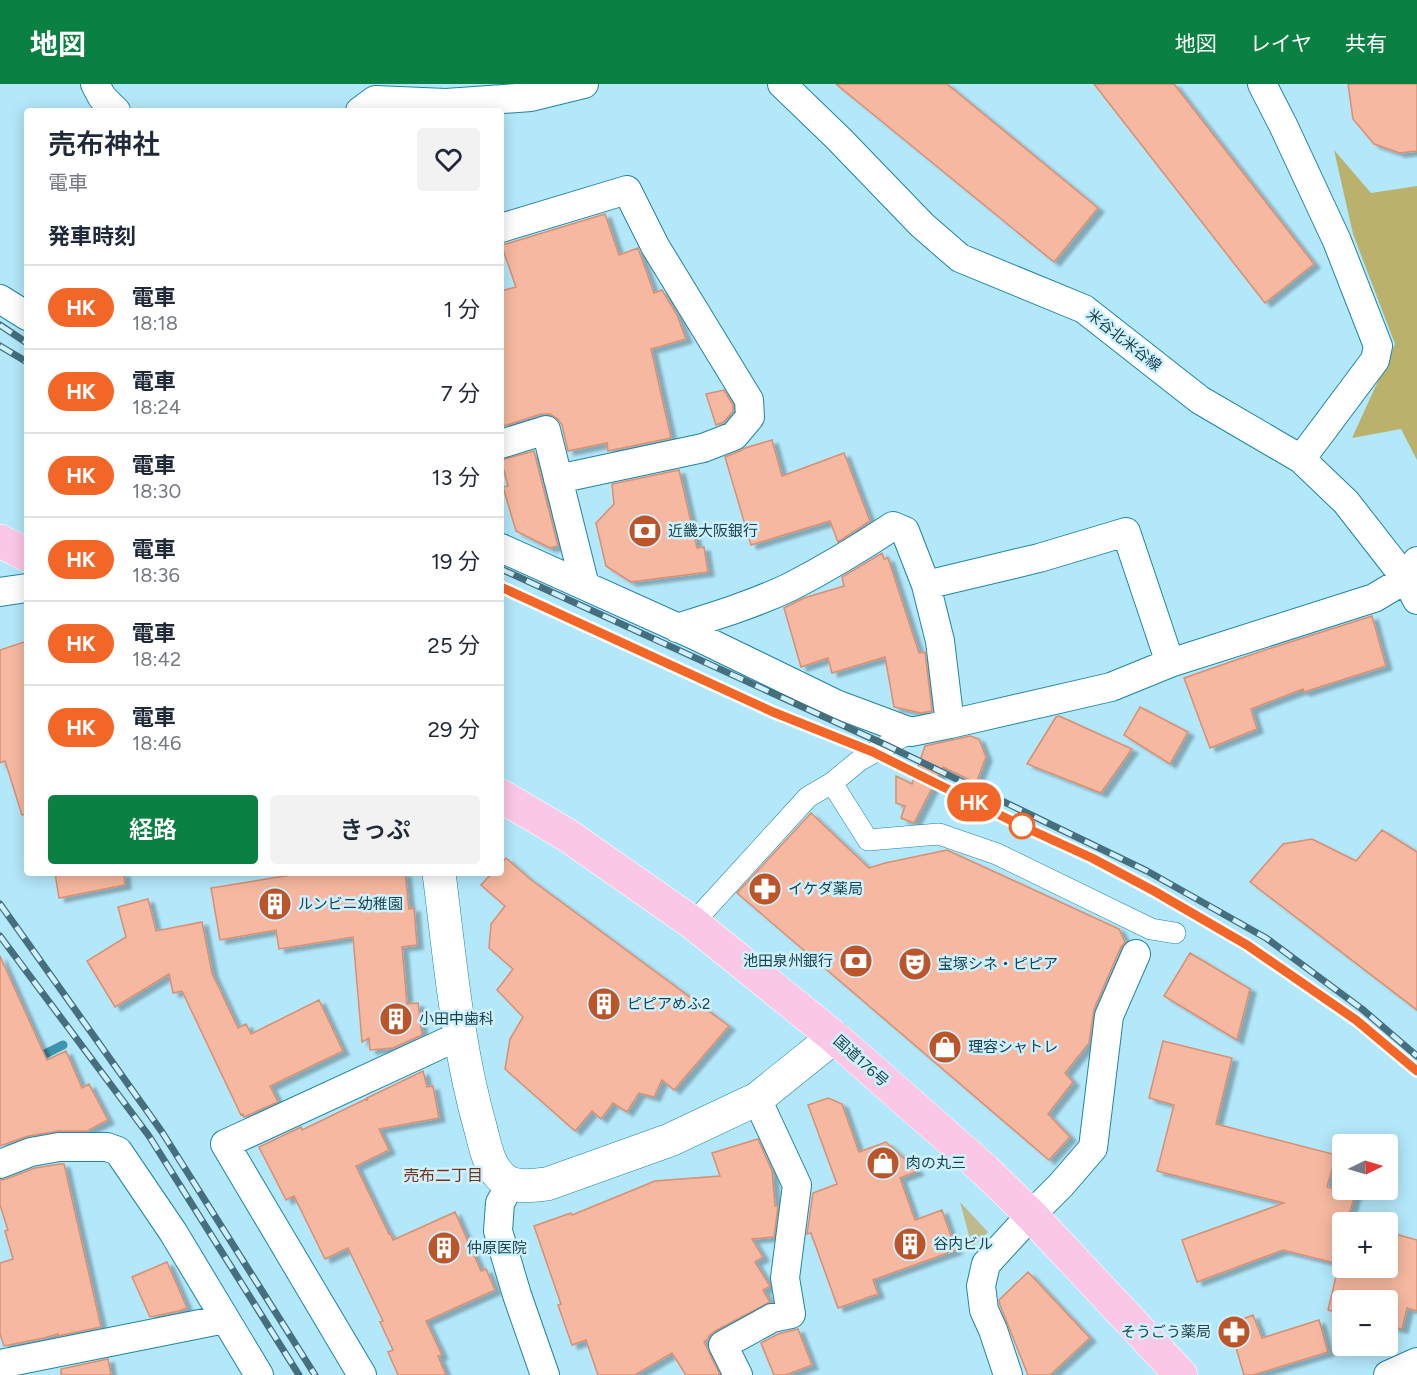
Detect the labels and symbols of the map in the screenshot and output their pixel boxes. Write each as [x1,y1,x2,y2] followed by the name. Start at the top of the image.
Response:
[1083,305,1165,375] street label: 米谷北米谷線
[627,513,663,549] bank icon: 近畿大阪銀行
[668,522,758,540] place label: 近畿大阪銀行
[947,782,1001,822] line badge: HK
[1009,813,1035,839] unlabelled marker
[747,871,783,907] pharmacy icon: イケダ薬局
[788,880,863,898] place label: イケダ薬局
[257,886,293,922] building icon: ルンビニ幼稚園
[298,895,403,913] place label: ルンビニ幼稚園
[838,943,874,979] bank icon: 池田泉州銀行
[897,946,933,982] theatre icon: 宝塚シネ・ピピア
[743,952,833,970] place label: 池田泉州銀行
[938,955,1058,973] place label: 宝塚シネ・ピピア
[586,986,622,1022] building icon: ピピアめふ2
[627,995,710,1013] place label: ピピアめふ2
[378,1001,414,1037] building icon: 小田中歯科
[419,1010,494,1028] place label: 小田中歯科
[927,1029,963,1065] shop icon: 理容シャトレ
[830,1032,892,1090] street label: 国道176号
[968,1038,1058,1056] place label: 理容シャトレ
[1332,1134,1398,1200] north arrow
[865,1145,901,1181] shop icon: 肉の丸三
[906,1154,966,1172] place label: 肉の丸三
[403,1166,483,1185] district label: 売布二丁目
[892,1226,928,1262] building icon: 谷内ビル
[426,1230,462,1266] building icon: 仲原医院
[933,1235,993,1253] place label: 谷内ビル
[467,1239,527,1257] place label: 仲原医院
[1216,1314,1252,1350] pharmacy icon: そうごう薬局
[1121,1323,1211,1341] place label: そうごう薬局

